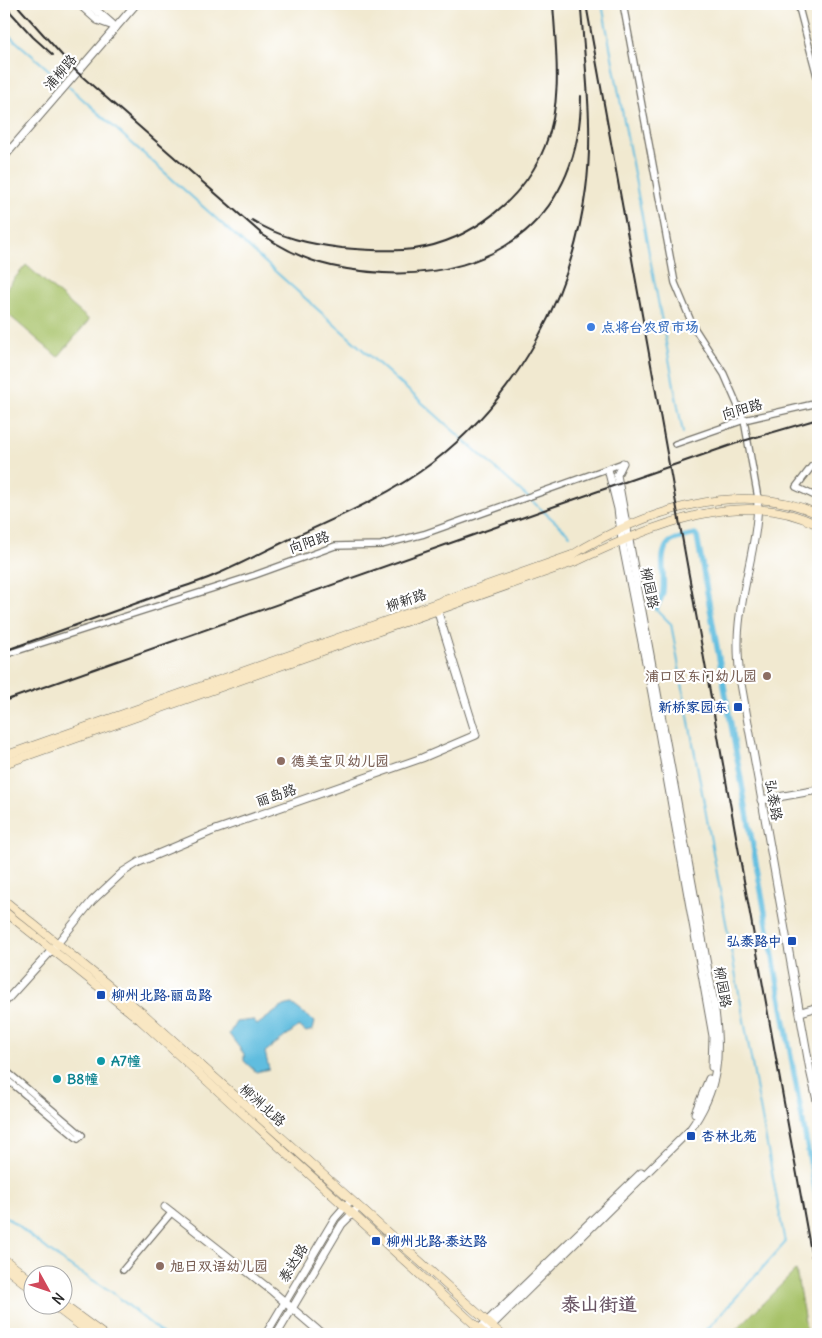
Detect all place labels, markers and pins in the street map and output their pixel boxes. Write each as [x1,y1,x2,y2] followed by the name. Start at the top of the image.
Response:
[601,318,699,336] place label: 点将台农贸市场
[585,321,597,333] marker: 点将台农贸市场
[645,667,757,685] place label: 浦口区东门幼儿园
[761,670,773,682] marker: 浦口区东门幼儿园
[658,698,728,716] place label: 新桥家园东
[732,701,744,713] marker: 新桥家园东
[291,752,389,770] place label: 德美宝贝幼儿园
[275,755,287,767] marker: 德美宝贝幼儿园
[726,932,782,950] place label: 弘泰路中
[786,935,798,947] marker: 弘泰路中
[111,986,212,1004] place label: 柳州北路·丽岛路
[95,989,107,1001] marker: 柳州北路·丽岛路
[111,1052,142,1070] place label: A7幢
[95,1055,107,1067] marker: A7幢
[67,1070,99,1088] place label: B8幢
[51,1073,63,1085] marker: B8幢
[701,1127,757,1145] place label: 杏林北苑
[685,1130,697,1142] marker: 杏林北苑
[386,1232,487,1250] place label: 柳州北路·泰达路
[370,1235,382,1247] marker: 柳州北路·泰达路
[170,1257,268,1275] place label: 旭日双语幼儿园
[154,1260,166,1272] marker: 旭日双语幼儿园

